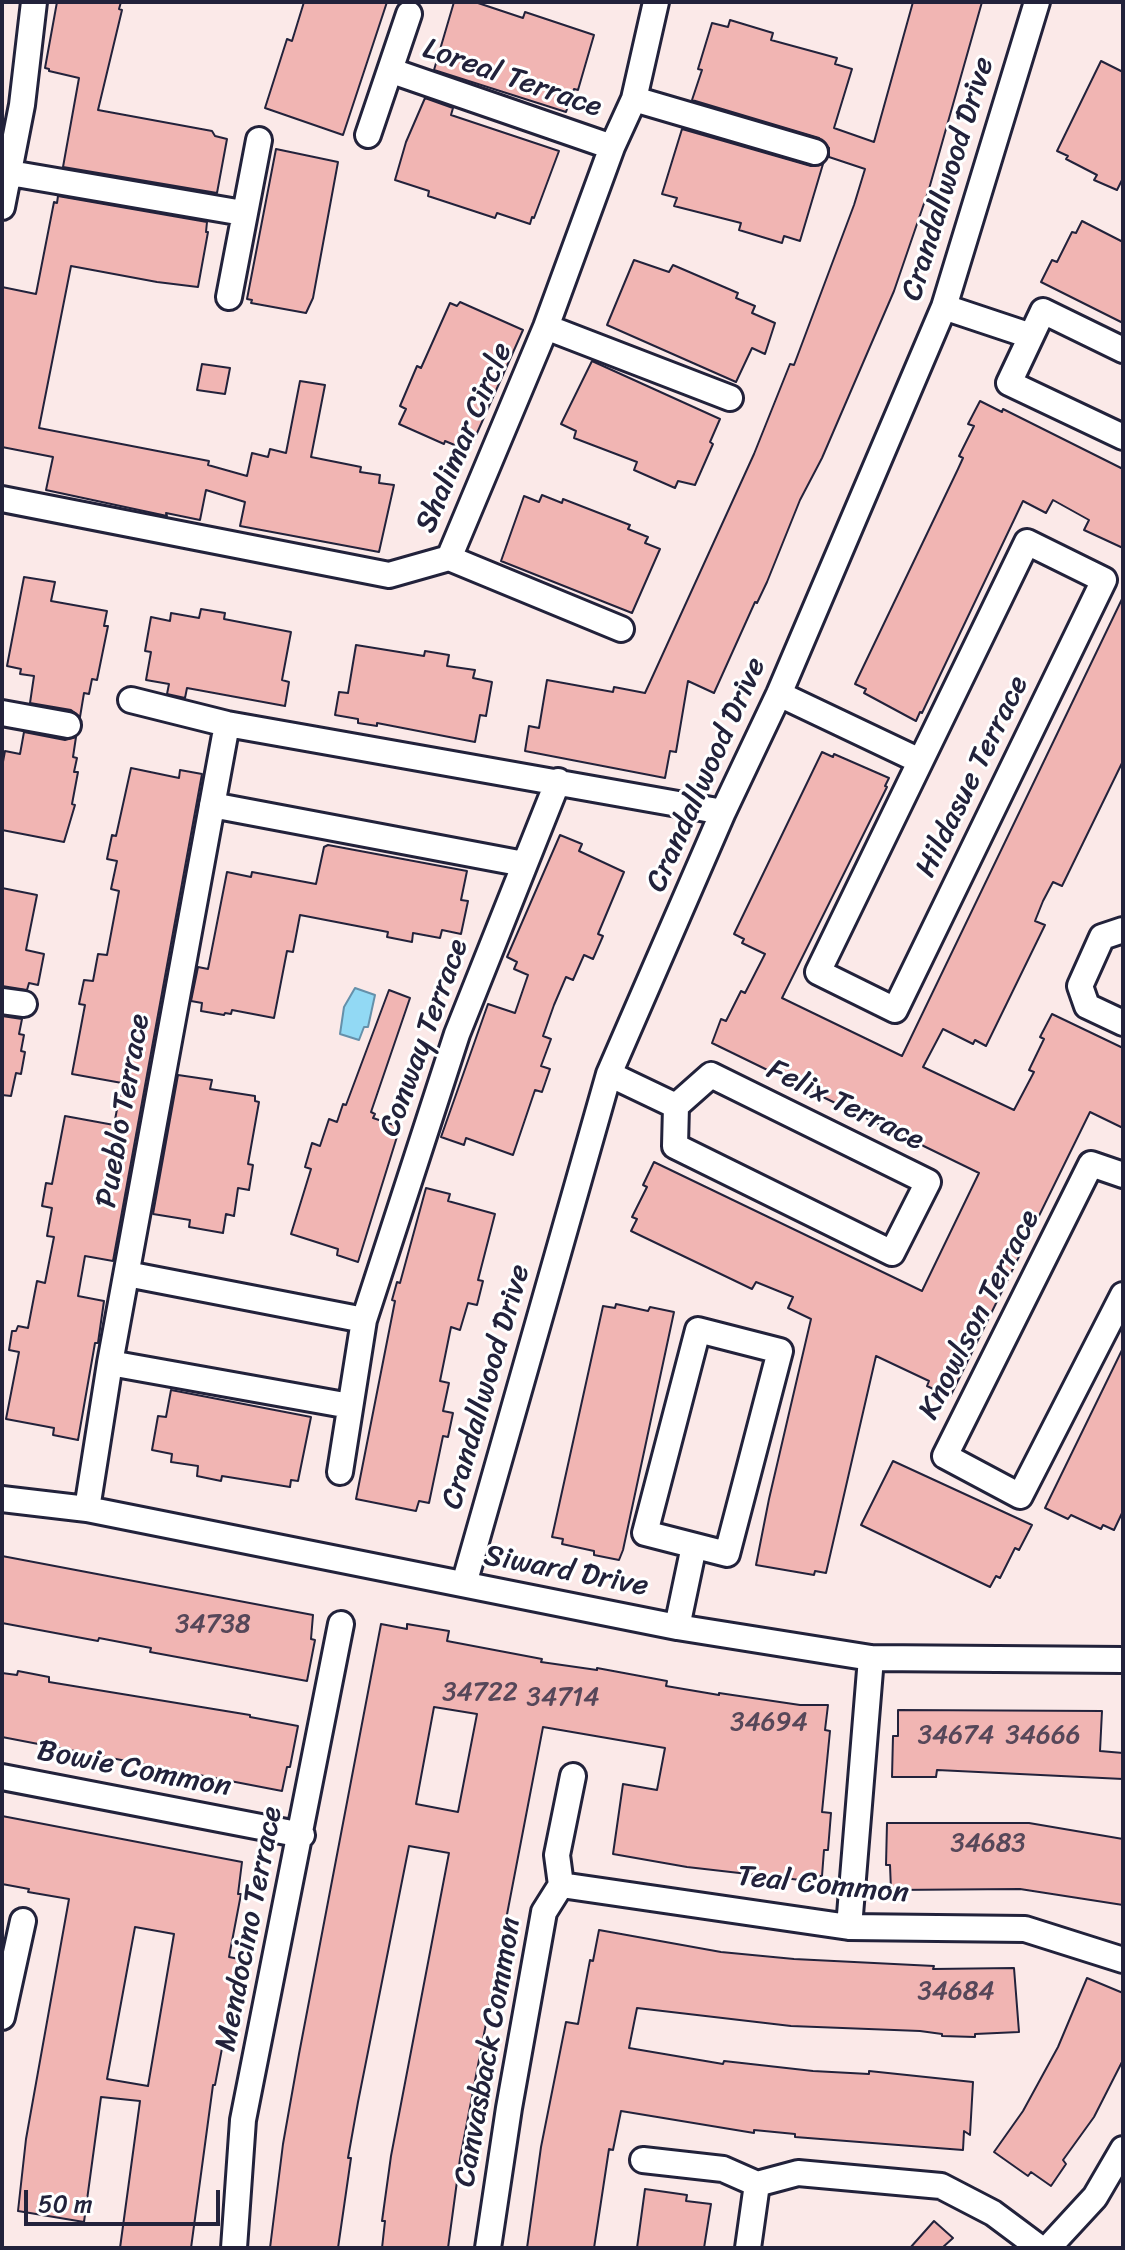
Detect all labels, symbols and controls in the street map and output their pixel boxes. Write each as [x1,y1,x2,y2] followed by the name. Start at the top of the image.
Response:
[418,32,606,126] street label: Loreal Terrace
[895,53,1003,305] street label: Crandallwood Drive
[409,338,521,538] street label: Shalimar Circle
[639,652,775,898] street label: Crandallwood Drive
[909,671,1037,883] street label: Hildasue Terrace
[373,934,477,1142] street label: Conway Terrace
[89,1011,159,1211] street label: Pueblo Terrace
[761,1053,929,1159] street label: Felix Terrace
[912,1204,1048,1426] street label: Knowlson Terrace
[435,1261,539,1513] street label: Crandallwood Drive
[481,1538,651,1606] street label: Siward Drive
[175,1609,251,1641] house number: 34738
[442,1677,518,1709] house number: 34722
[527,1682,599,1714] house number: 34714
[730,1707,808,1739] house number: 34694
[918,1720,994,1752] house number: 34674
[1006,1720,1080,1752] house number: 34666
[34,1734,234,1806] street label: Bowie Common
[209,1804,291,2054] street label: Mendocino Terrace
[950,1828,1026,1860] house number: 34683
[735,1859,911,1913] street label: Teal Common
[448,1914,530,2190] street label: Canvasback Common
[917,1976,995,2008] house number: 34684
[28,2174,224,2224] scale bar
[38,2183,93,2225] text: 50 m

